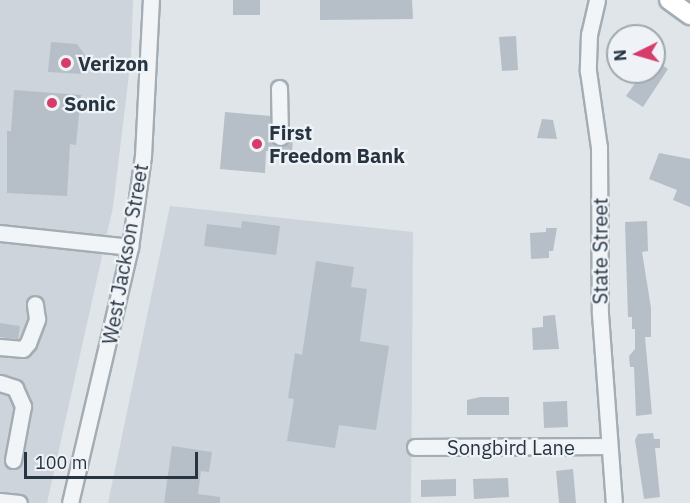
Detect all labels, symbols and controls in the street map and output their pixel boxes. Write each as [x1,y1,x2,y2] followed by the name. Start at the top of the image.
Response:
[606,24,666,84] north arrow
[610,49,631,62] text: N
[78,51,149,75] place label: Verizon
[59,56,73,70] marker: Verizon
[64,91,116,115] place label: Sonic
[45,96,59,110] marker: Sonic
[269,120,405,167] place label: First Freedom Bank
[250,137,264,151] marker: First Freedom Bank
[97,162,153,346] street label: West Jackson Street
[588,198,612,304] street label: State Street
[447,435,575,459] street label: Songbird Lane
[27,440,201,478] scale bar
[35,451,87,474] text: 100 m

